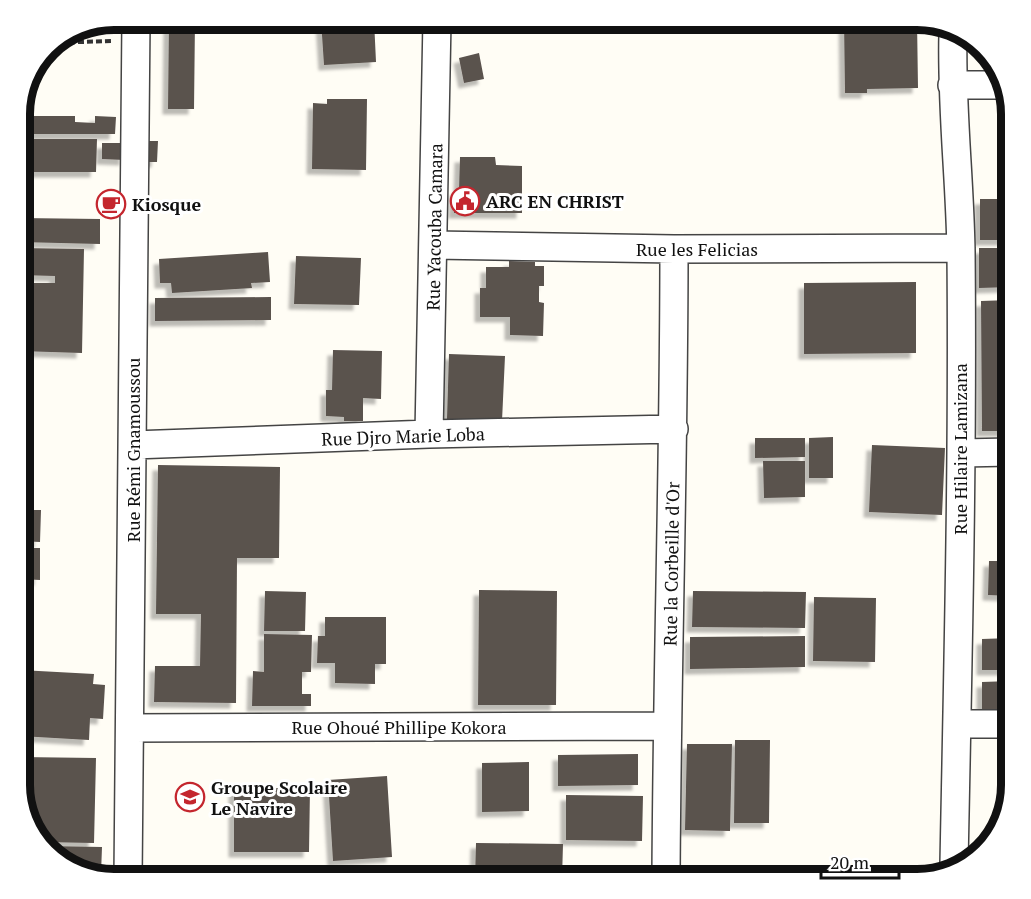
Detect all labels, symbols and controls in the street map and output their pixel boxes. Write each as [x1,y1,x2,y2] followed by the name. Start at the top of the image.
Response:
[421,143,447,311] street label: Rue Yacouba Camara
[449,185,481,217] public building icon: ARC EN CHRIST
[95,188,127,220] cafe icon: Kiosque
[486,189,624,213] place label: ARC EN CHRIST
[132,192,201,216] place label: Kiosque
[636,237,758,261] street label: Rue les Felicias
[121,358,145,542] street label: Rue Rémi Gnamoussou
[948,363,972,535] street label: Rue Hilaire Lamizana
[321,421,485,451] street label: Rue Djro Marie Loba
[658,481,684,646] street label: Rue la Corbeille d'Or
[291,715,507,739] street label: Rue Ohoué Phillipe Kokora
[211,775,348,820] place label: Groupe Scolaire Le Navire
[174,781,206,813] school or university icon: Groupe Scolaire Le Navire
[821,842,899,880] scale bar
[830,850,870,874] text: 20 m

